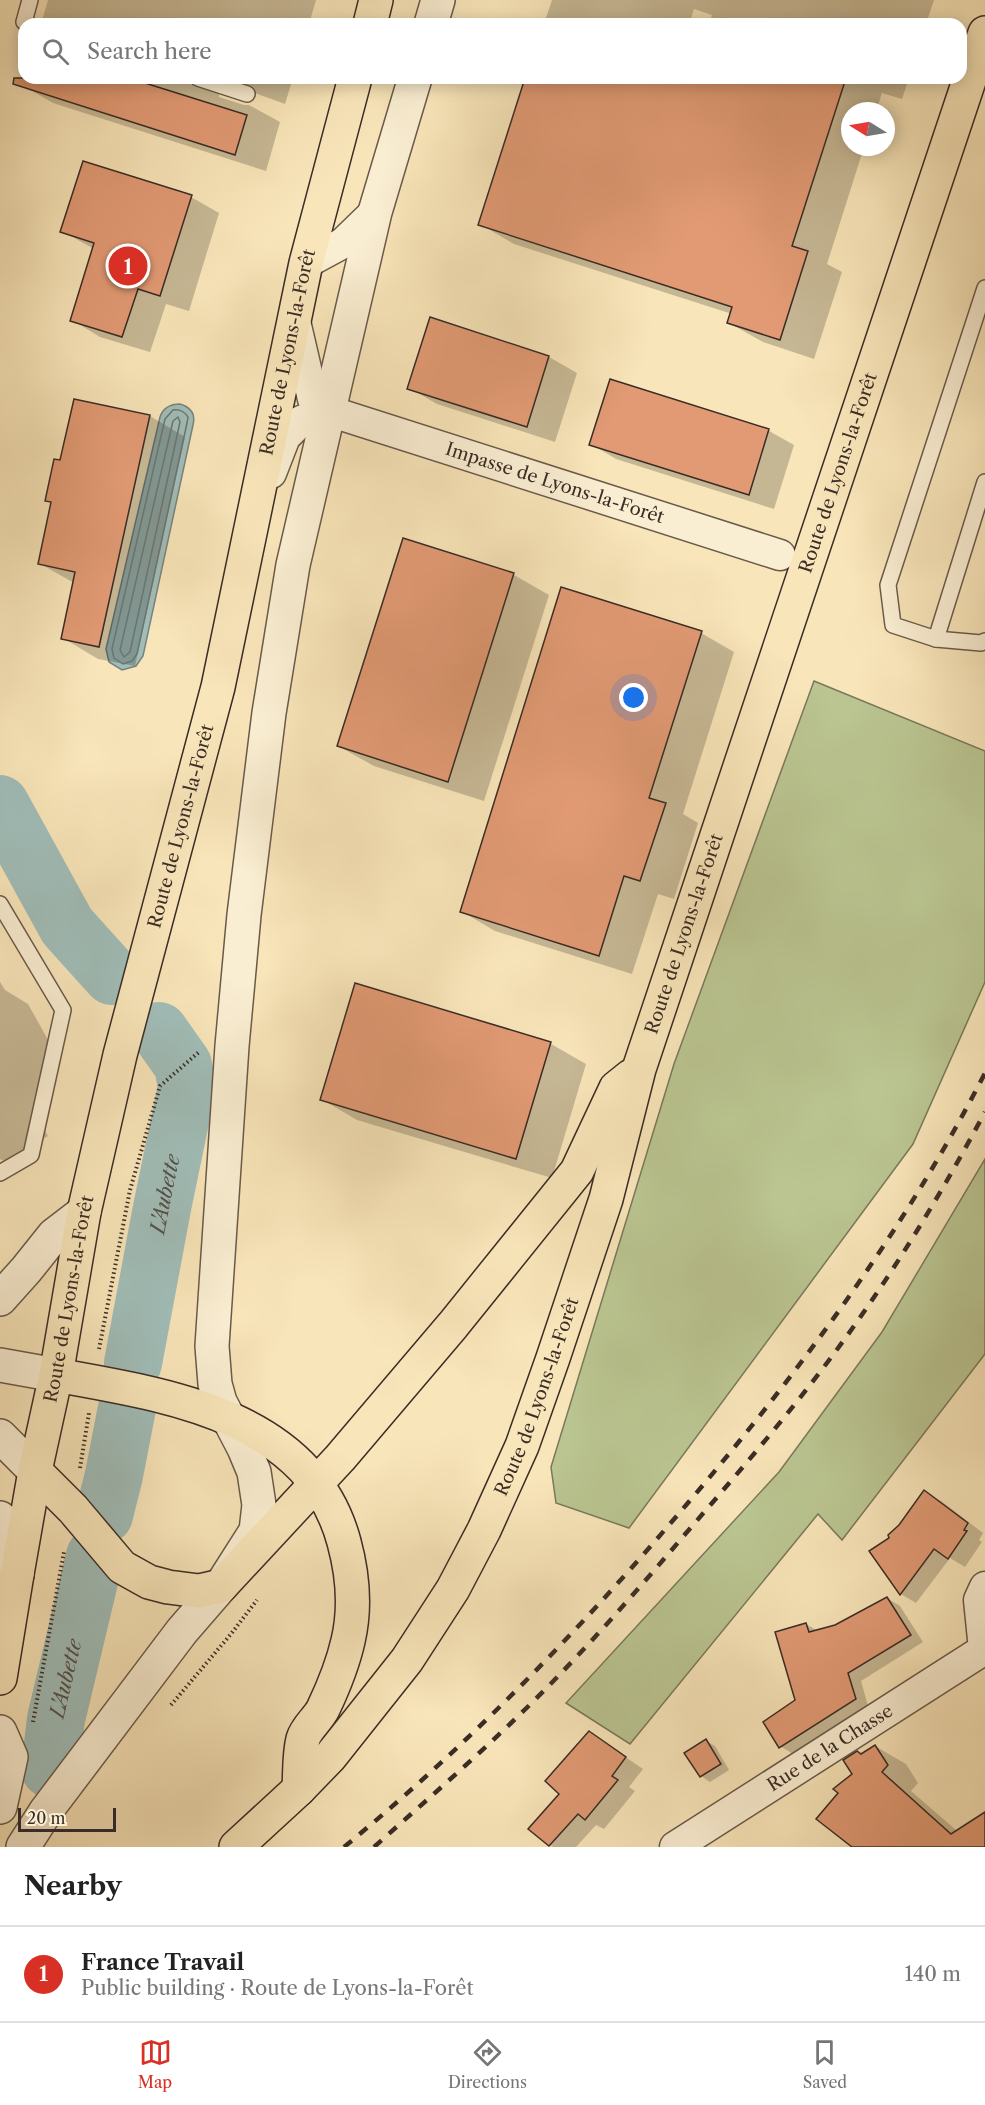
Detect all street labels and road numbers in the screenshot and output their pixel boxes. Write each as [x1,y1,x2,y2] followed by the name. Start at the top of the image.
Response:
[255,246,320,457] street label: Route de Lyons-la-Forêt
[794,369,882,576] street label: Route de Lyons-la-Forêt
[443,438,667,528] street label: Impasse de Lyons-la-Forêt
[143,721,219,931] street label: Route de Lyons-la-Forêt
[640,830,728,1037] street label: Route de Lyons-la-Forêt
[39,1193,99,1405] street label: Route de Lyons-la-Forêt
[490,1294,584,1499] street label: Route de Lyons-la-Forêt
[763,1700,897,1796] street label: Rue de la Chasse

